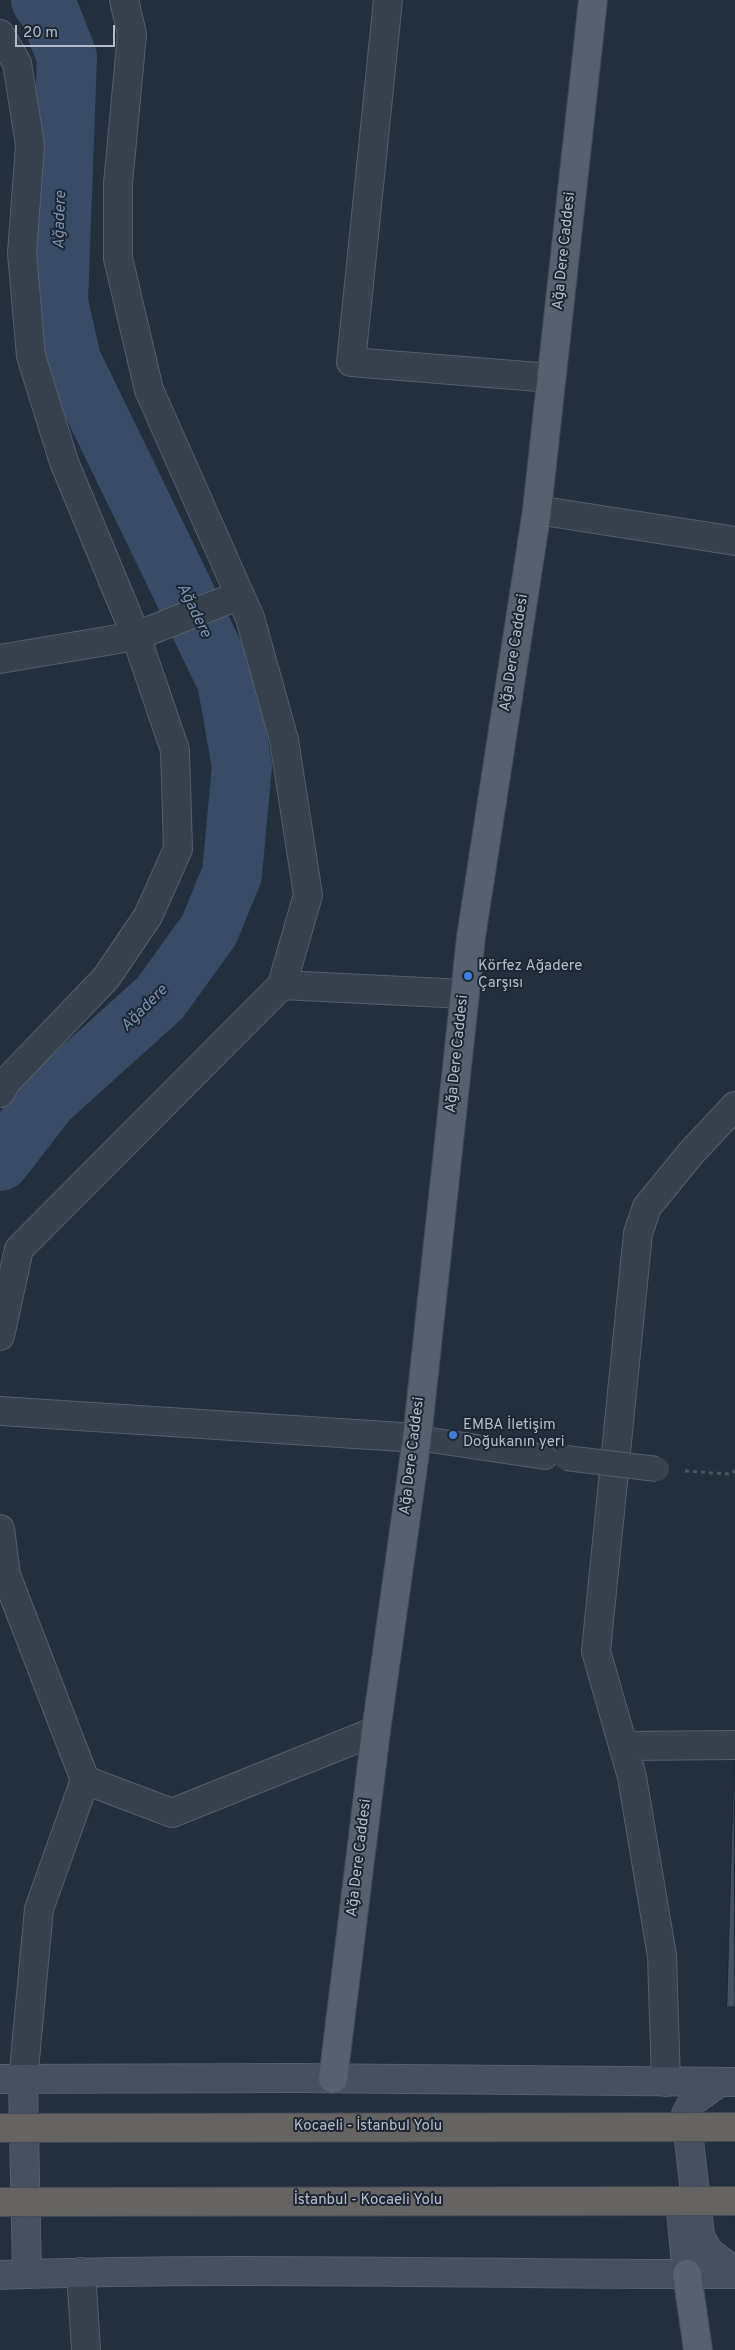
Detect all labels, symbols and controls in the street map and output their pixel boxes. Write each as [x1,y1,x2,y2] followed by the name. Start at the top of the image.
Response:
[18,15,118,47] scale bar
[23,24,58,43] text: 20 m
[50,191,72,249] water label: Ağadere
[550,191,580,311] street label: Ağa Dere Caddesi
[172,581,214,641] water label: Ağadere
[497,593,533,713] street label: Ağa Dere Caddesi
[478,958,582,993] place label: Körfez Ağadere Çarşısı
[462,970,474,982] marker: Körfez Ağadere Çarşısı
[118,982,172,1036] water label: Ağadere
[443,994,473,1114] street label: Ağa Dere Caddesi
[397,1396,429,1516] street label: Ağa Dere Caddesi
[463,1417,564,1452] place label: EMBA İletişim Doğukanın yeri
[447,1429,459,1441] marker: EMBA İletişim Doğukanın yeri
[344,1798,376,1918] street label: Ağa Dere Caddesi
[294,2118,442,2136] street label: Kocaeli - İstanbul Yolu
[294,2192,442,2210] street label: İstanbul - Kocaeli Yolu

